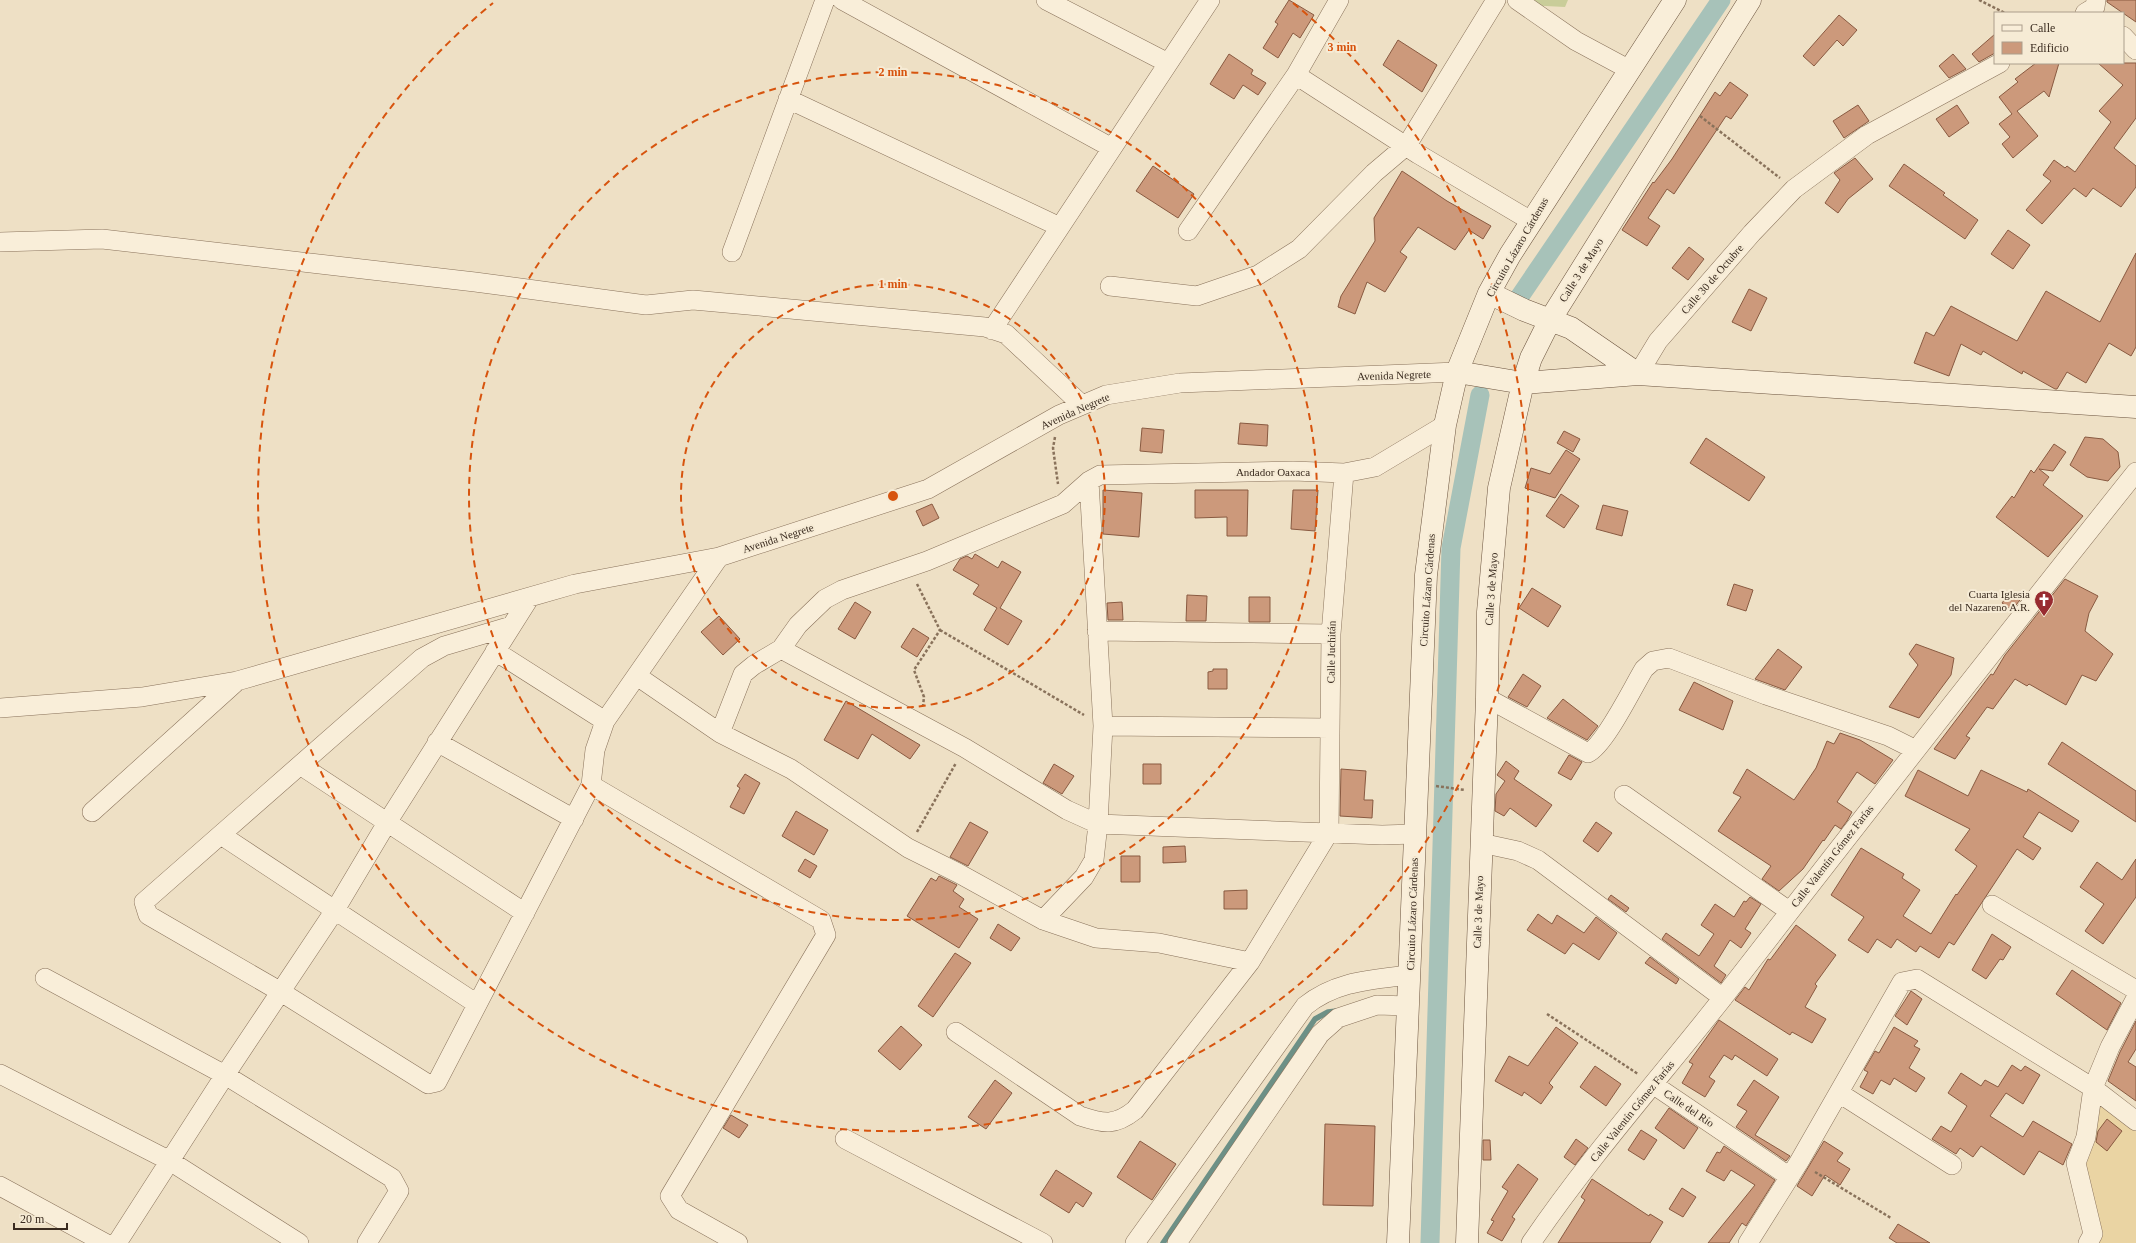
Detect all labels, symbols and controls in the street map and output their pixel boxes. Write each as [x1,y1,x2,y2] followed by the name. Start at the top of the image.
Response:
[1994,12,2124,64] legend
[2030,21,2055,35] text: Calle
[1327,40,1357,54] text: 3 min
[2030,41,2069,55] text: Edificio
[878,65,908,79] text: 2 min
[1484,195,1550,299] street label: Circuito Lázaro Cárdenas
[1557,235,1606,304] street label: Calle 3 de Mayo
[1679,242,1746,316] street label: Calle 30 de Octubre
[878,277,908,291] text: 1 min
[1357,368,1431,382] street label: Avenida Negrete
[1039,390,1111,432] street label: Avenida Negrete
[1236,466,1310,478] street label: Andador Oaxaca
[886,489,900,503] centre of rings
[741,521,815,555] street label: Avenida Negrete
[1417,533,1437,647] street label: Circuito Lázaro Cárdenas
[1482,552,1500,626] street label: Calle 3 de Mayo
[1949,588,2030,613] place label: Cuarta Iglesia del Nazareno A.R.
[2033,589,2055,617] church icon: Cuarta Iglesia del Nazareno A.R.
[1324,620,1338,683] street label: Calle Juchitán
[1788,802,1876,910] street label: Calle Valentín Gómez Farías
[1404,857,1420,971] street label: Circuito Lázaro Cárdenas
[1471,875,1485,949] street label: Calle 3 de Mayo
[1588,1058,1676,1164] street label: Calle Valentín Gómez Farías
[1662,1087,1717,1129] street label: Calle del Río
[14,1205,67,1231] scale bar
[20,1212,45,1226] text: 20 m

